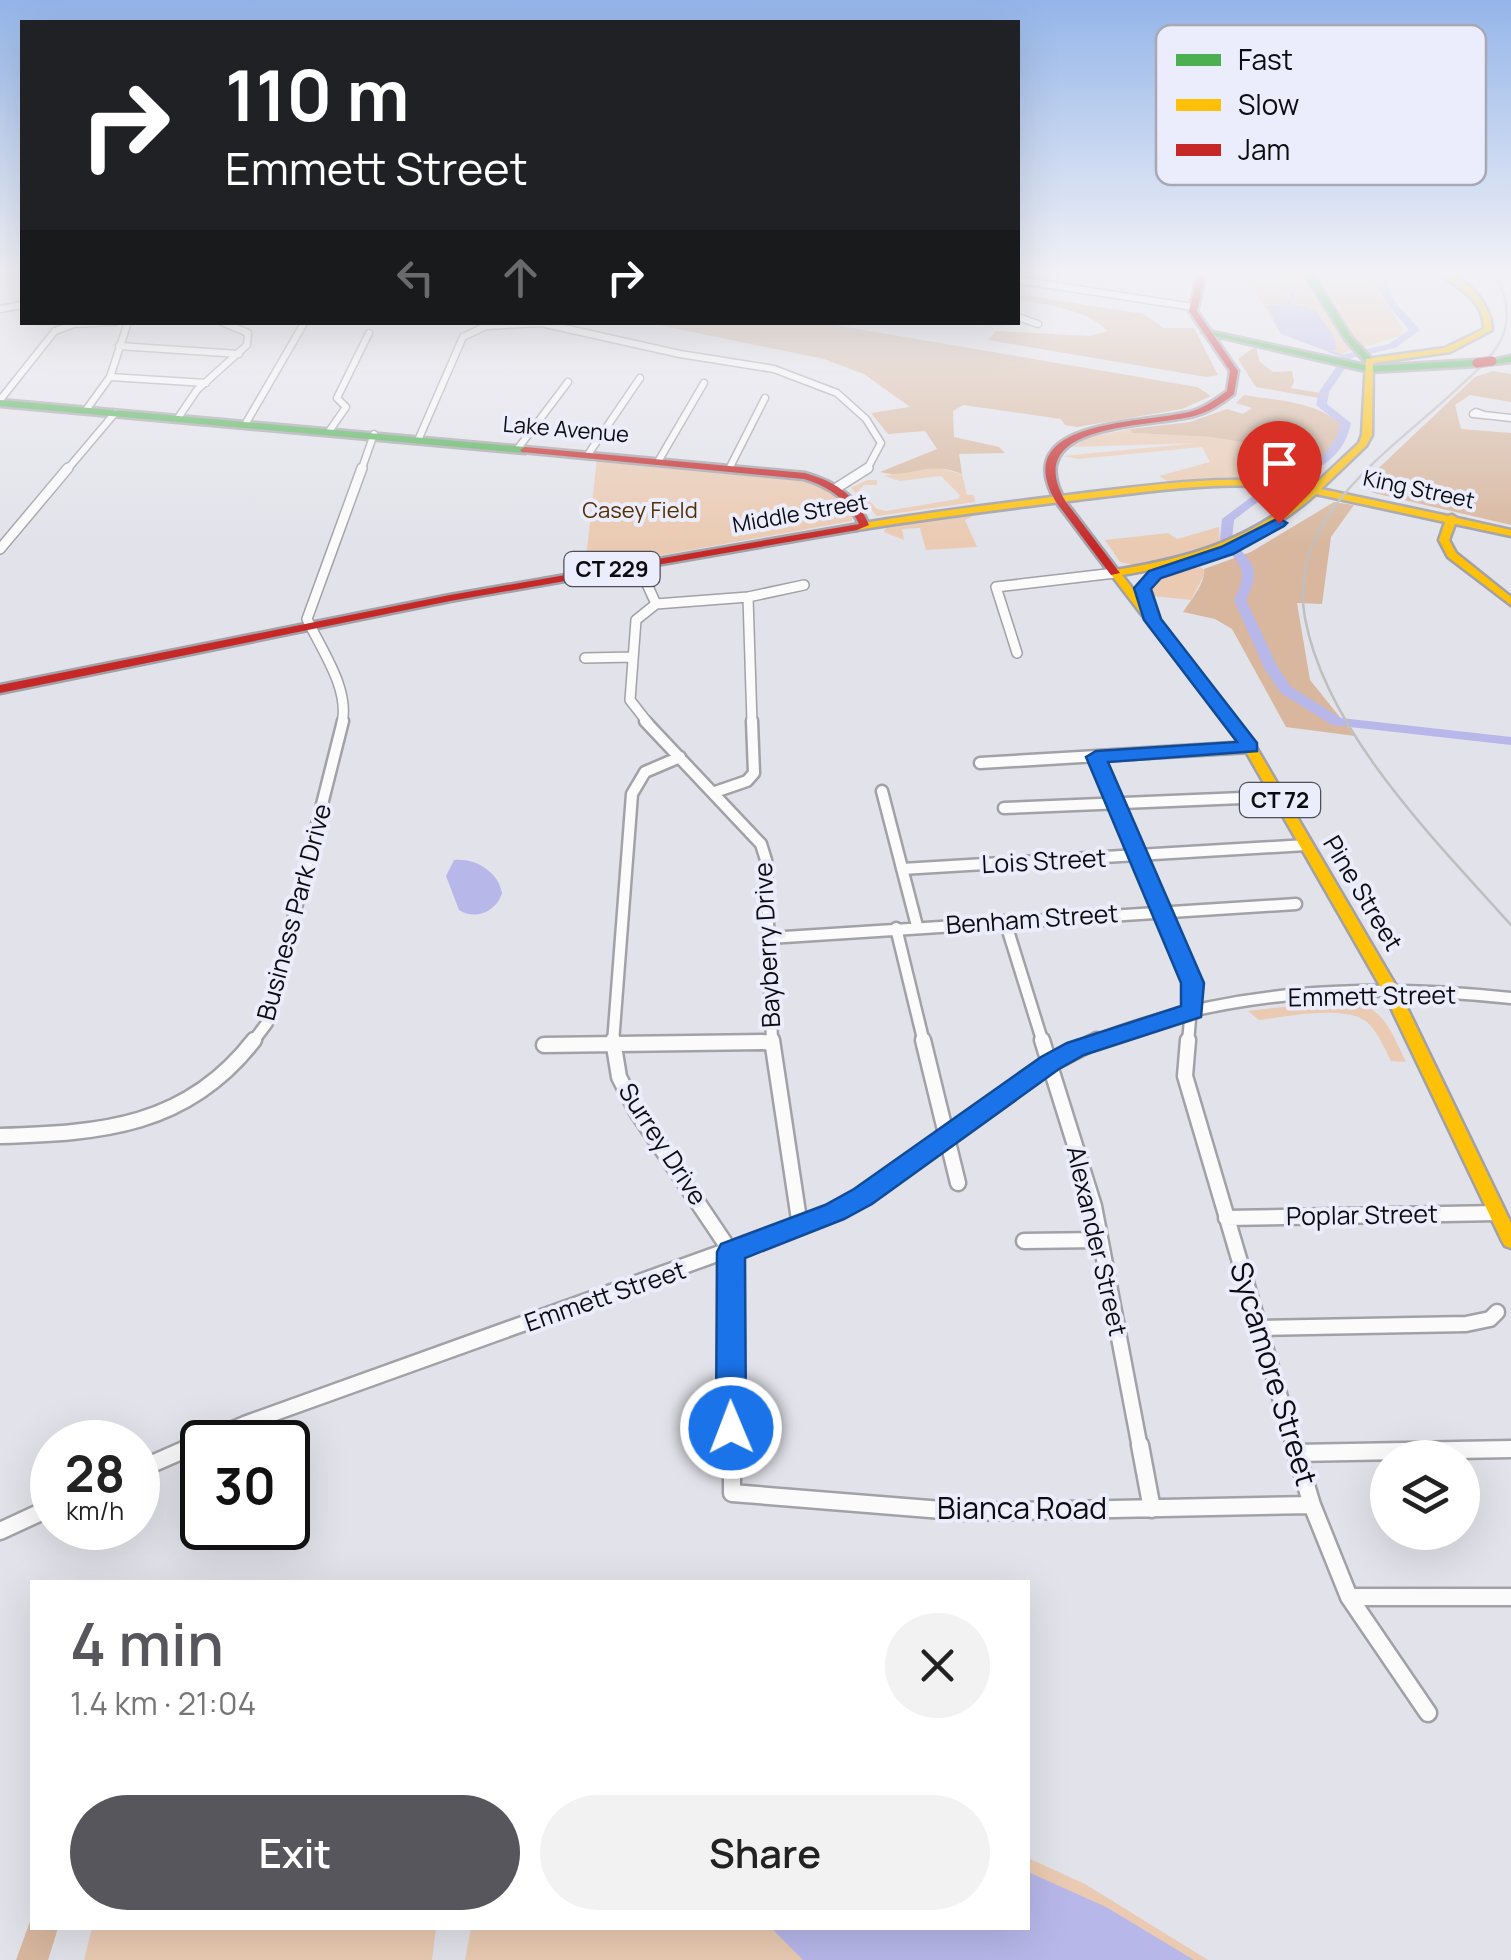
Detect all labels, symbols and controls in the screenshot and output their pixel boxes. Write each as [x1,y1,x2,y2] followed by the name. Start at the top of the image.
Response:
[1156,25,1486,185] legend
[1238,40,1293,78] text: Fast
[225,46,409,142] text: 110 m
[60,60,190,190] icon: right
[1238,85,1299,123] text: Slow
[1238,130,1290,168] text: Jam
[225,137,528,199] text: Emmett Street
[388,250,443,305] icon: left
[493,250,548,305] icon: ahead
[598,250,653,305] icon: right
[502,409,631,449] street label: Lake Avenue
[1237,421,1322,524] pin
[1252,436,1307,491] icon: arrive
[1360,463,1478,515] street label: King Street
[730,486,870,540] street label: Middle Street
[582,495,698,525] park label: Casey Field
[564,552,660,586] road number: CT 229
[1240,783,1320,817] road number: CT 72
[248,800,339,1024] street label: Business Park Drive
[1315,829,1412,957] street label: Pine Street
[981,840,1107,881] street label: Lois Street
[745,861,788,1029] street label: Bayberry Drive
[945,895,1119,942] street label: Benham Street
[1288,977,1456,1014] street label: Emmett Street
[611,1076,716,1212] street label: Surrey Drive
[1059,1142,1136,1339] street label: Alexander Street
[1286,1196,1438,1233] street label: Poplar Street
[520,1252,690,1339] street label: Emmett Street
[1221,1257,1328,1490] street label: Sycamore Street
[679,1376,783,1480] position arrow
[180,1420,310,1550] speed limit sign: 30
[65,1439,125,1507] text: 28
[1370,1440,1480,1550] map controls
[1370,1440,1480,1550] button: layers
[937,1487,1107,1528] street label: Bianca Road
[66,1493,124,1528] text: km/h
[70,1602,224,1684] text: 4 min
[885,1613,990,1718] button: close
[70,1681,256,1725] text: 1.4 km · 21:04
[70,1795,520,1910] button: Exit
[540,1795,990,1910] button: Share

